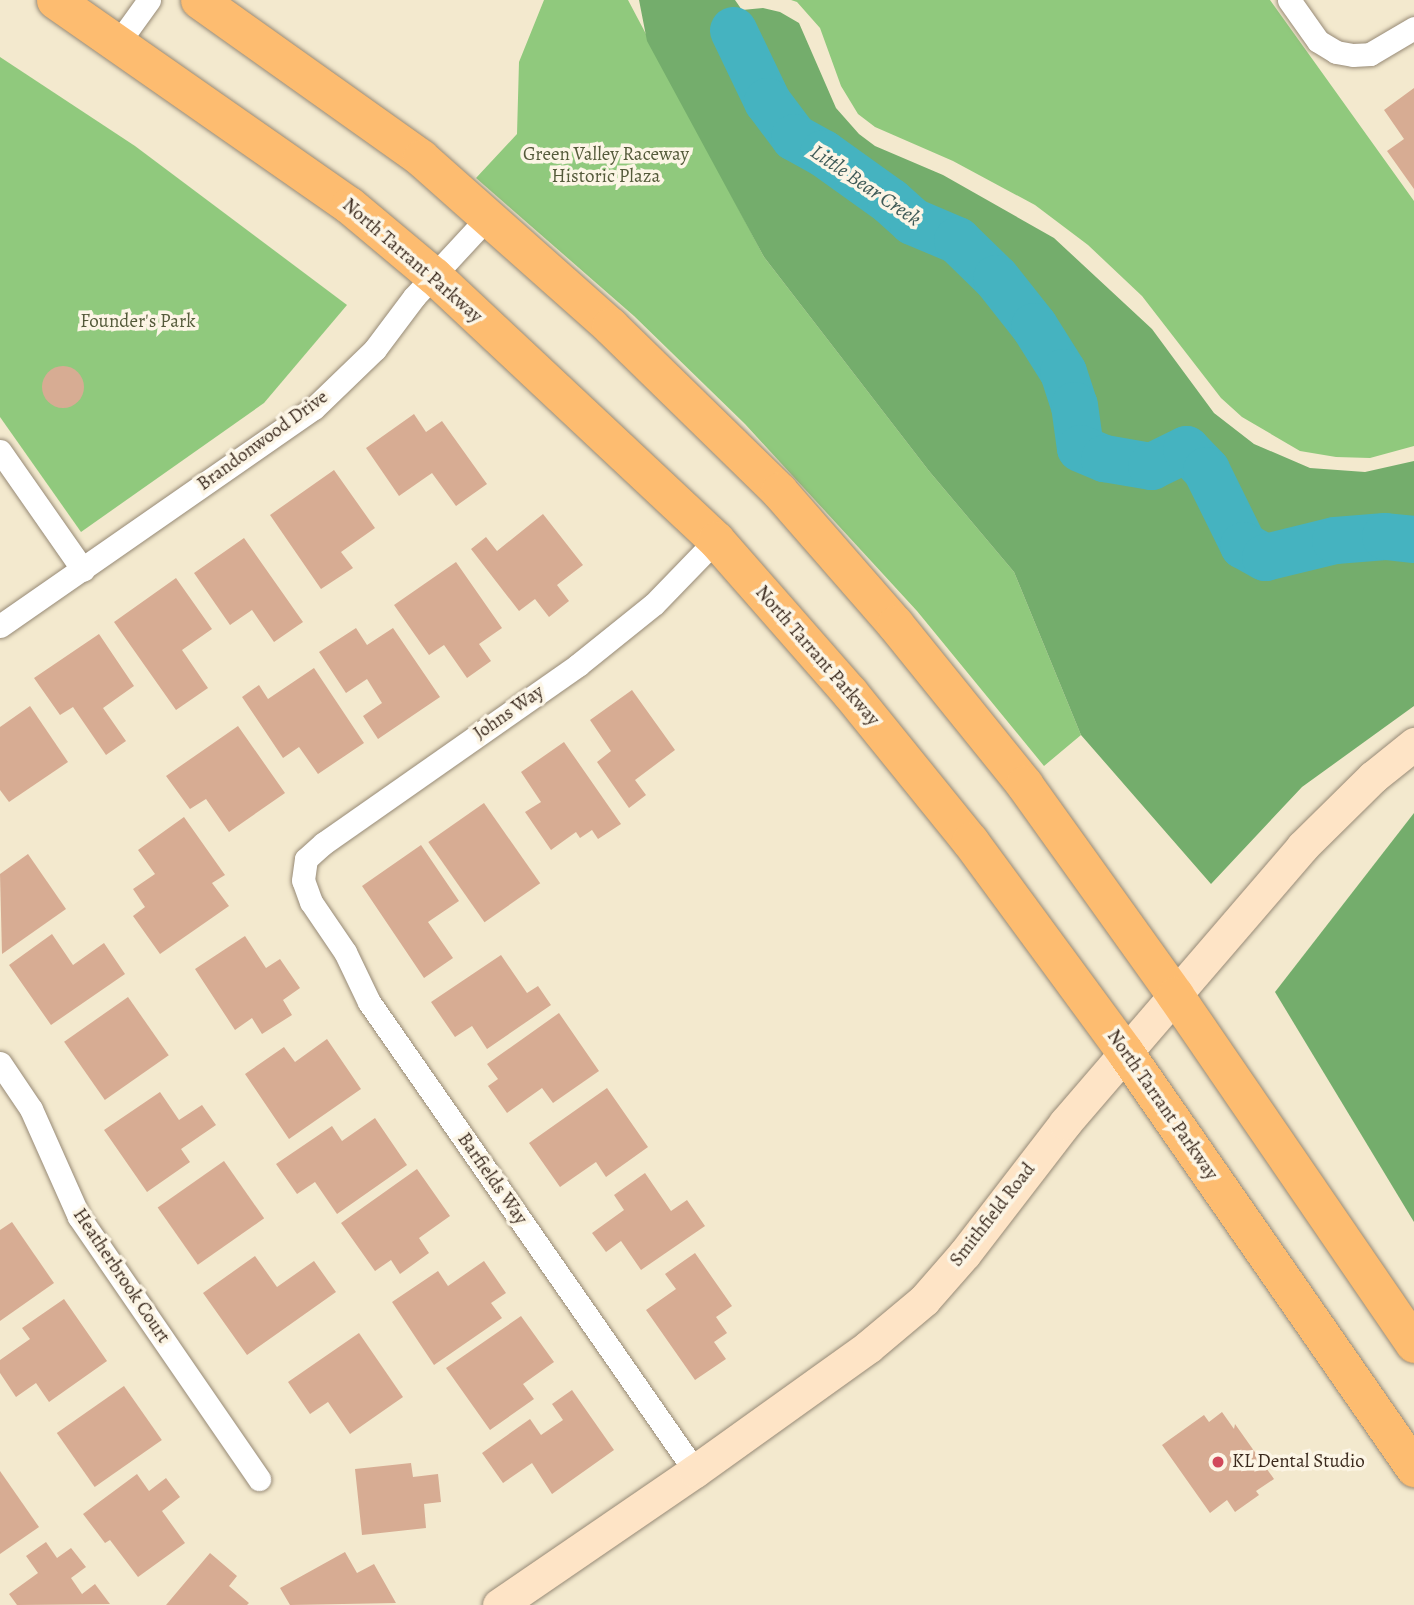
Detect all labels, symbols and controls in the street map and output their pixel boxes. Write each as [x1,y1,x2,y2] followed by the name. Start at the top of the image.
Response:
[806,139,926,231] water label: Little Bear Creek
[523,144,689,188] park label: Green Valley Raceway Historic Plaza
[337,194,487,328] street label: North Tarrant Parkway
[80,311,196,333] park label: Founder's Park
[193,386,333,496] street label: Brandonwood Drive
[750,581,884,731] street label: North Tarrant Parkway
[470,681,548,745] street label: Johns Way
[1102,1026,1222,1184] street label: North Tarrant Parkway
[452,1129,532,1229] street label: Barfields Way
[945,1159,1041,1271] street label: Smithfield Road
[68,1204,174,1348] street label: Heatherbrook Court
[1232,1451,1365,1473] place label: KL Dental Studio
[1210,1454,1226,1470] marker: KL Dental Studio

